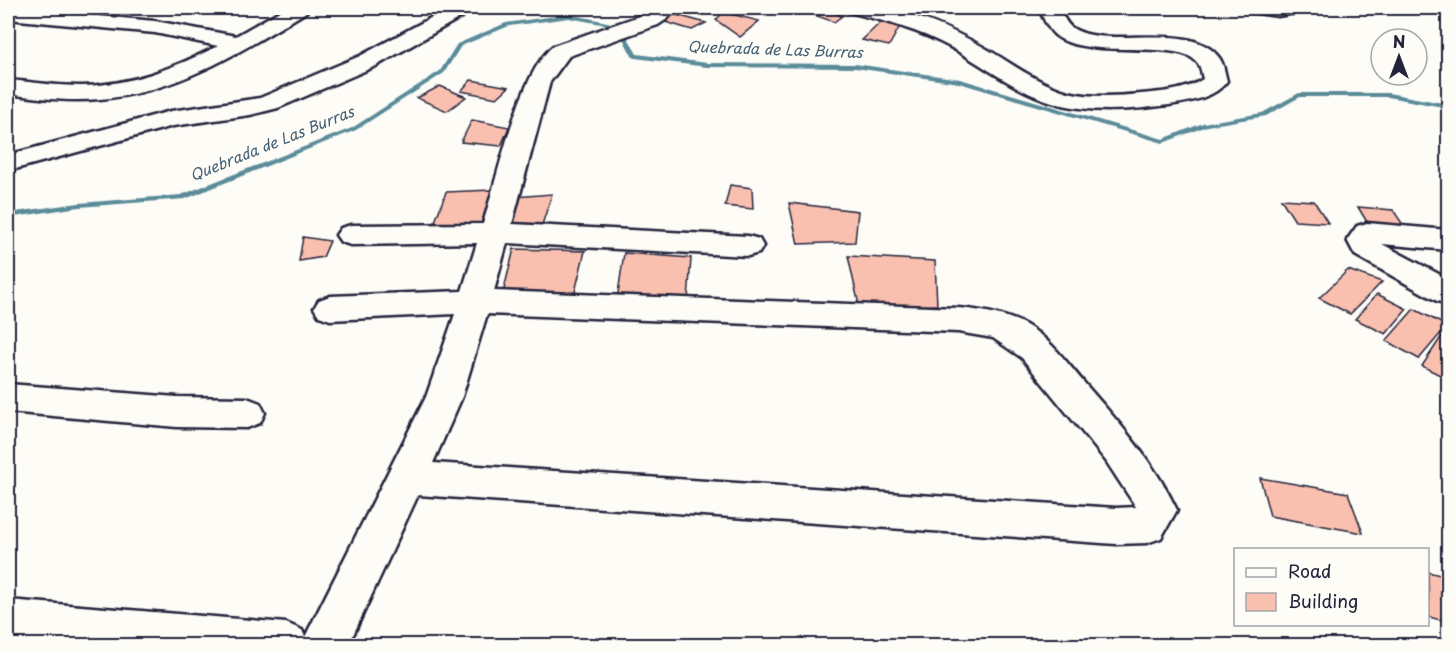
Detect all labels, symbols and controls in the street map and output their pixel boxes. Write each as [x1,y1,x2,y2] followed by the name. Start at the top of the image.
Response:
[1369,27,1429,87] north arrow
[1393,29,1405,53] text: N
[687,34,864,63] water label: Quebrada de Las Burras
[186,99,358,186] water label: Quebrada de Las Burras
[1234,548,1429,626] legend
[1288,557,1332,584] text: Road
[1288,587,1358,614] text: Building

